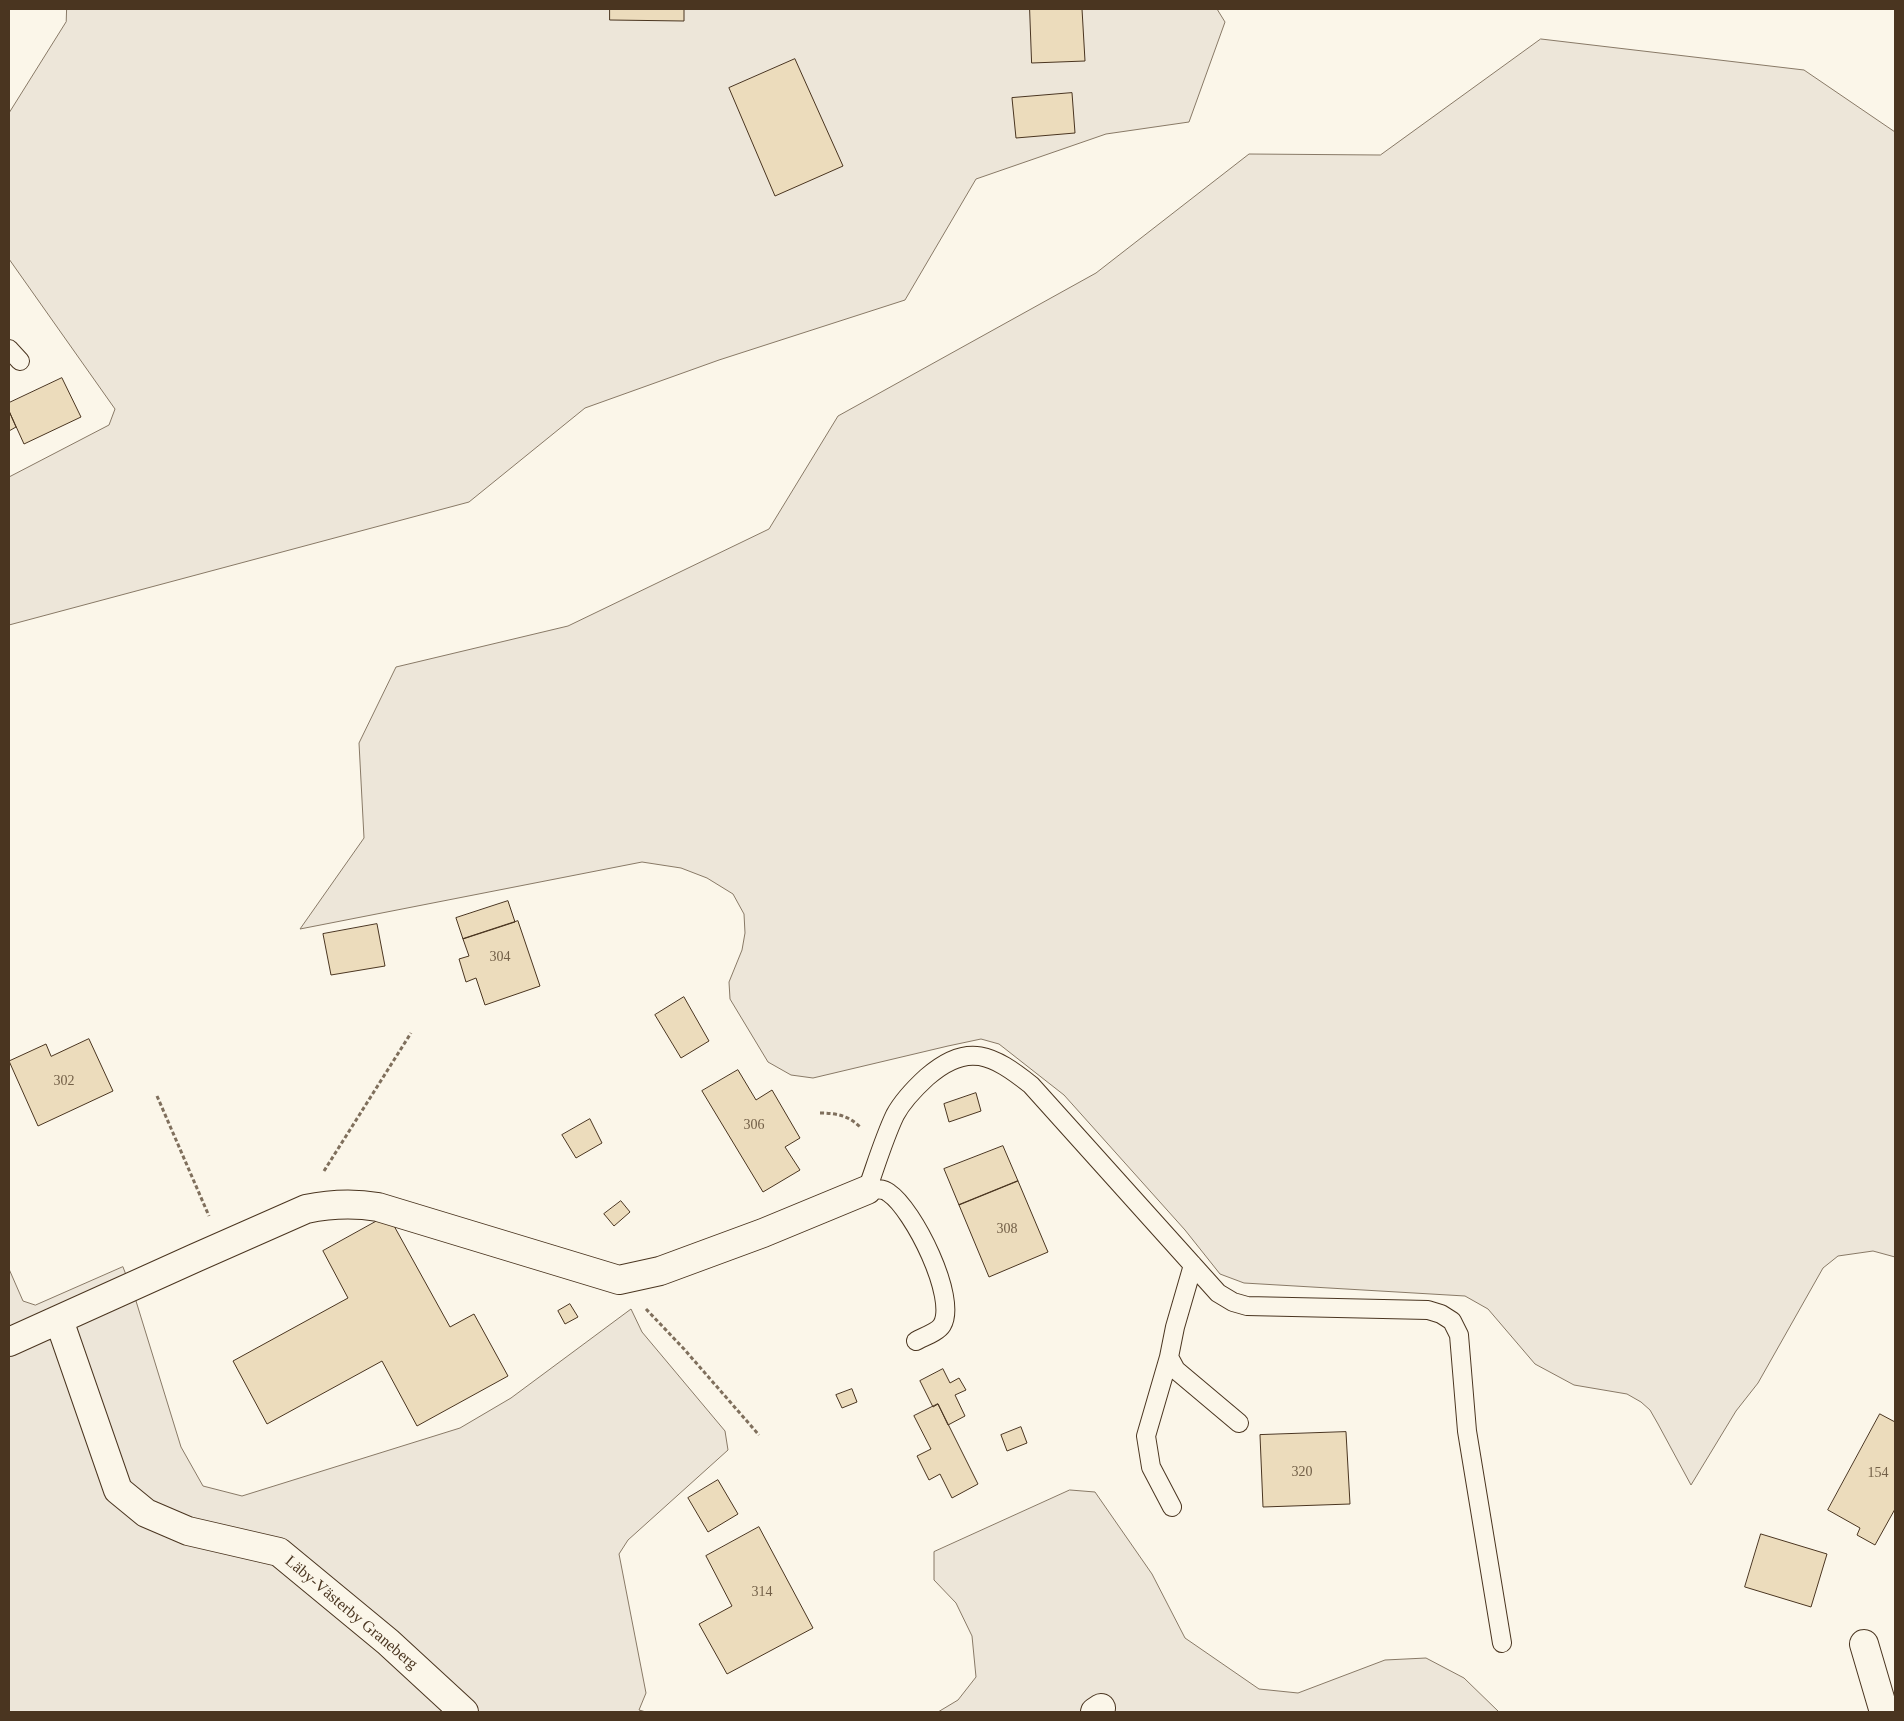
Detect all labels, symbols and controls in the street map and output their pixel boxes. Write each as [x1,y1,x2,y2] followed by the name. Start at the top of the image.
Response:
[490,949,510,965] house number: 304
[54,1073,74,1089] house number: 302
[744,1117,764,1133] house number: 306
[996,1221,1018,1237] house number: 308
[1291,1464,1312,1480] house number: 320
[1868,1465,1889,1481] house number: 154
[281,1552,421,1674] street label: Läby-Västerby Graneberg
[752,1584,772,1600] house number: 314

